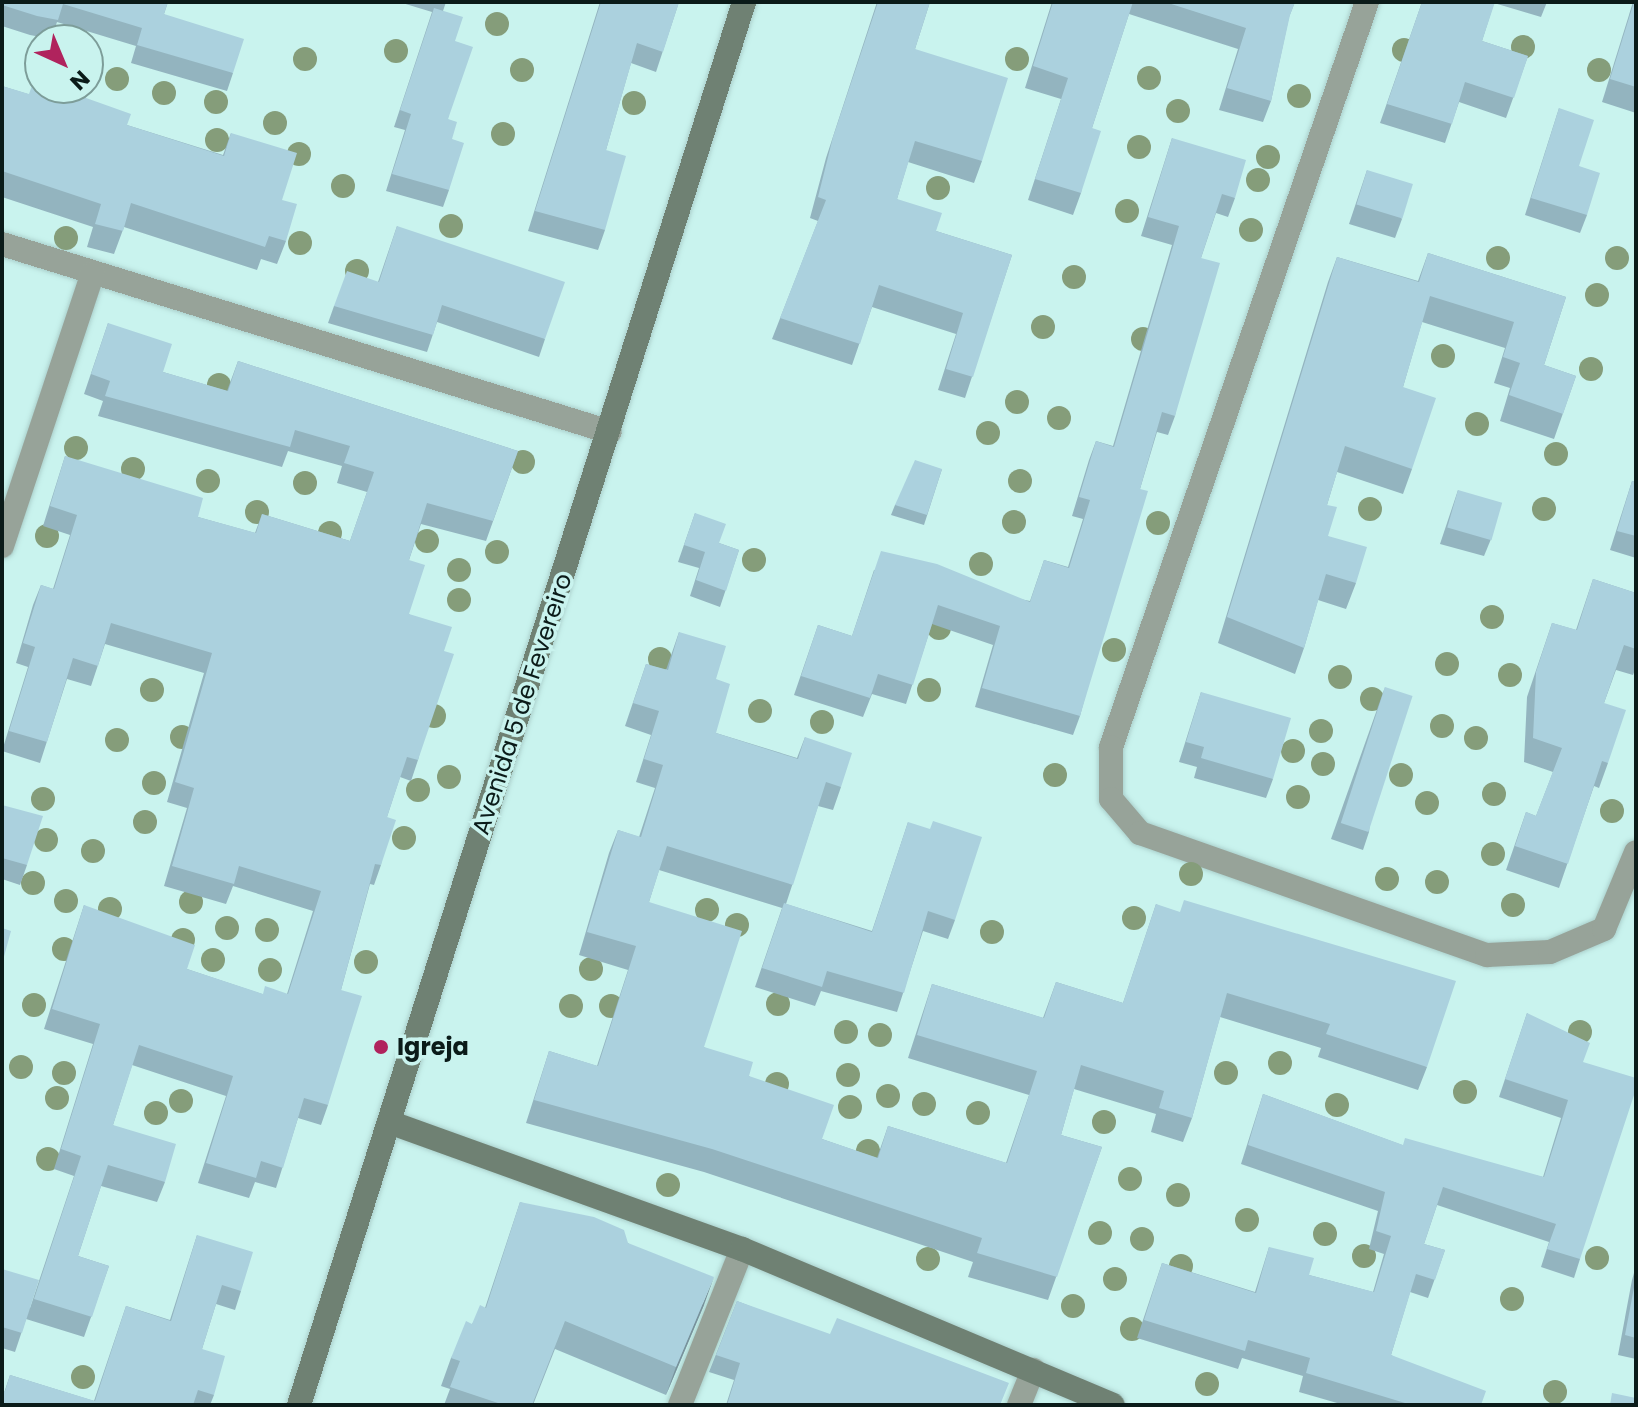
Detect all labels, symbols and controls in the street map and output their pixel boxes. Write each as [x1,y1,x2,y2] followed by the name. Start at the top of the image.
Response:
[24,24,104,104] north arrow
[63,63,96,97] text: N
[466,570,578,838] street label: Avenida 5 de Fevereiro
[397,1033,469,1061] place label: Igreja
[372,1038,390,1056] marker: Igreja

